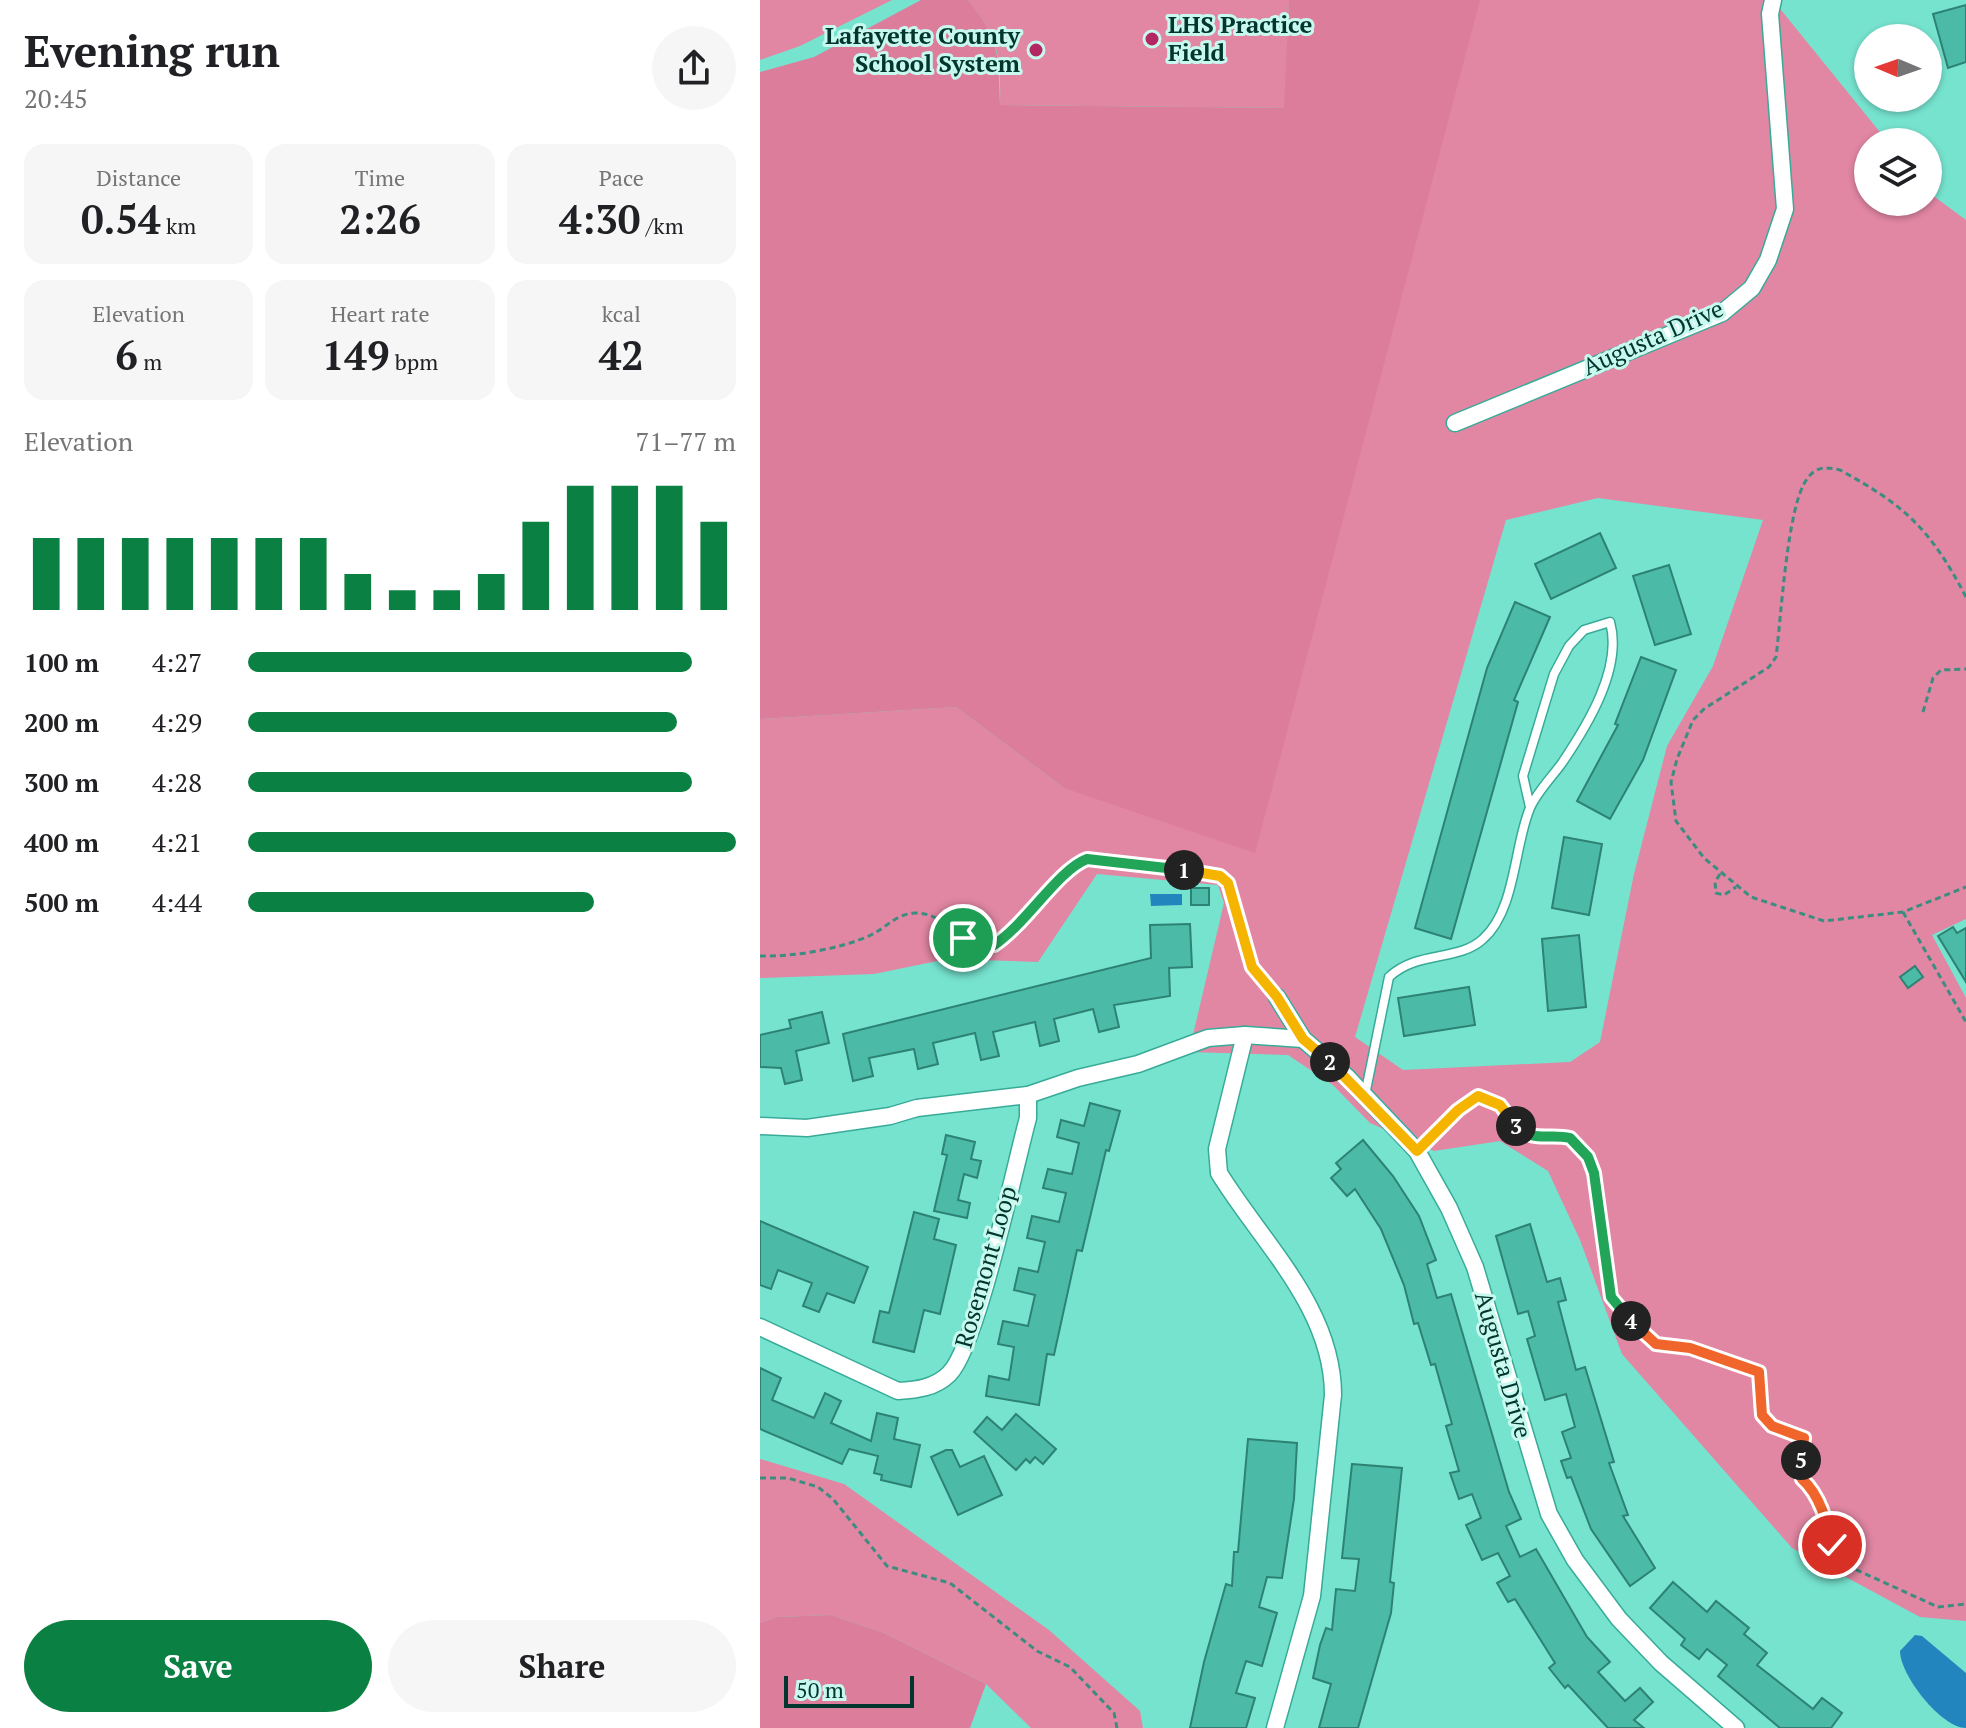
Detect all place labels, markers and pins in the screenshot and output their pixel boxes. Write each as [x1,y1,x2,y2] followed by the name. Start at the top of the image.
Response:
[1168,8,1312,68] place label: LHS Practice Field
[825,19,1021,79] place label: Lafayette County School System
[1143,30,1161,48] marker: LHS Practice Field
[1027,41,1045,59] marker: Lafayette County School System
[1164,850,1204,890] pin: 1
[929,904,997,972] pin
[1310,1042,1350,1082] pin: 2
[1496,1106,1536,1146] pin: 3
[1611,1301,1651,1341] pin: 4
[1781,1440,1821,1480] pin: 5
[1798,1511,1866,1579] pin

